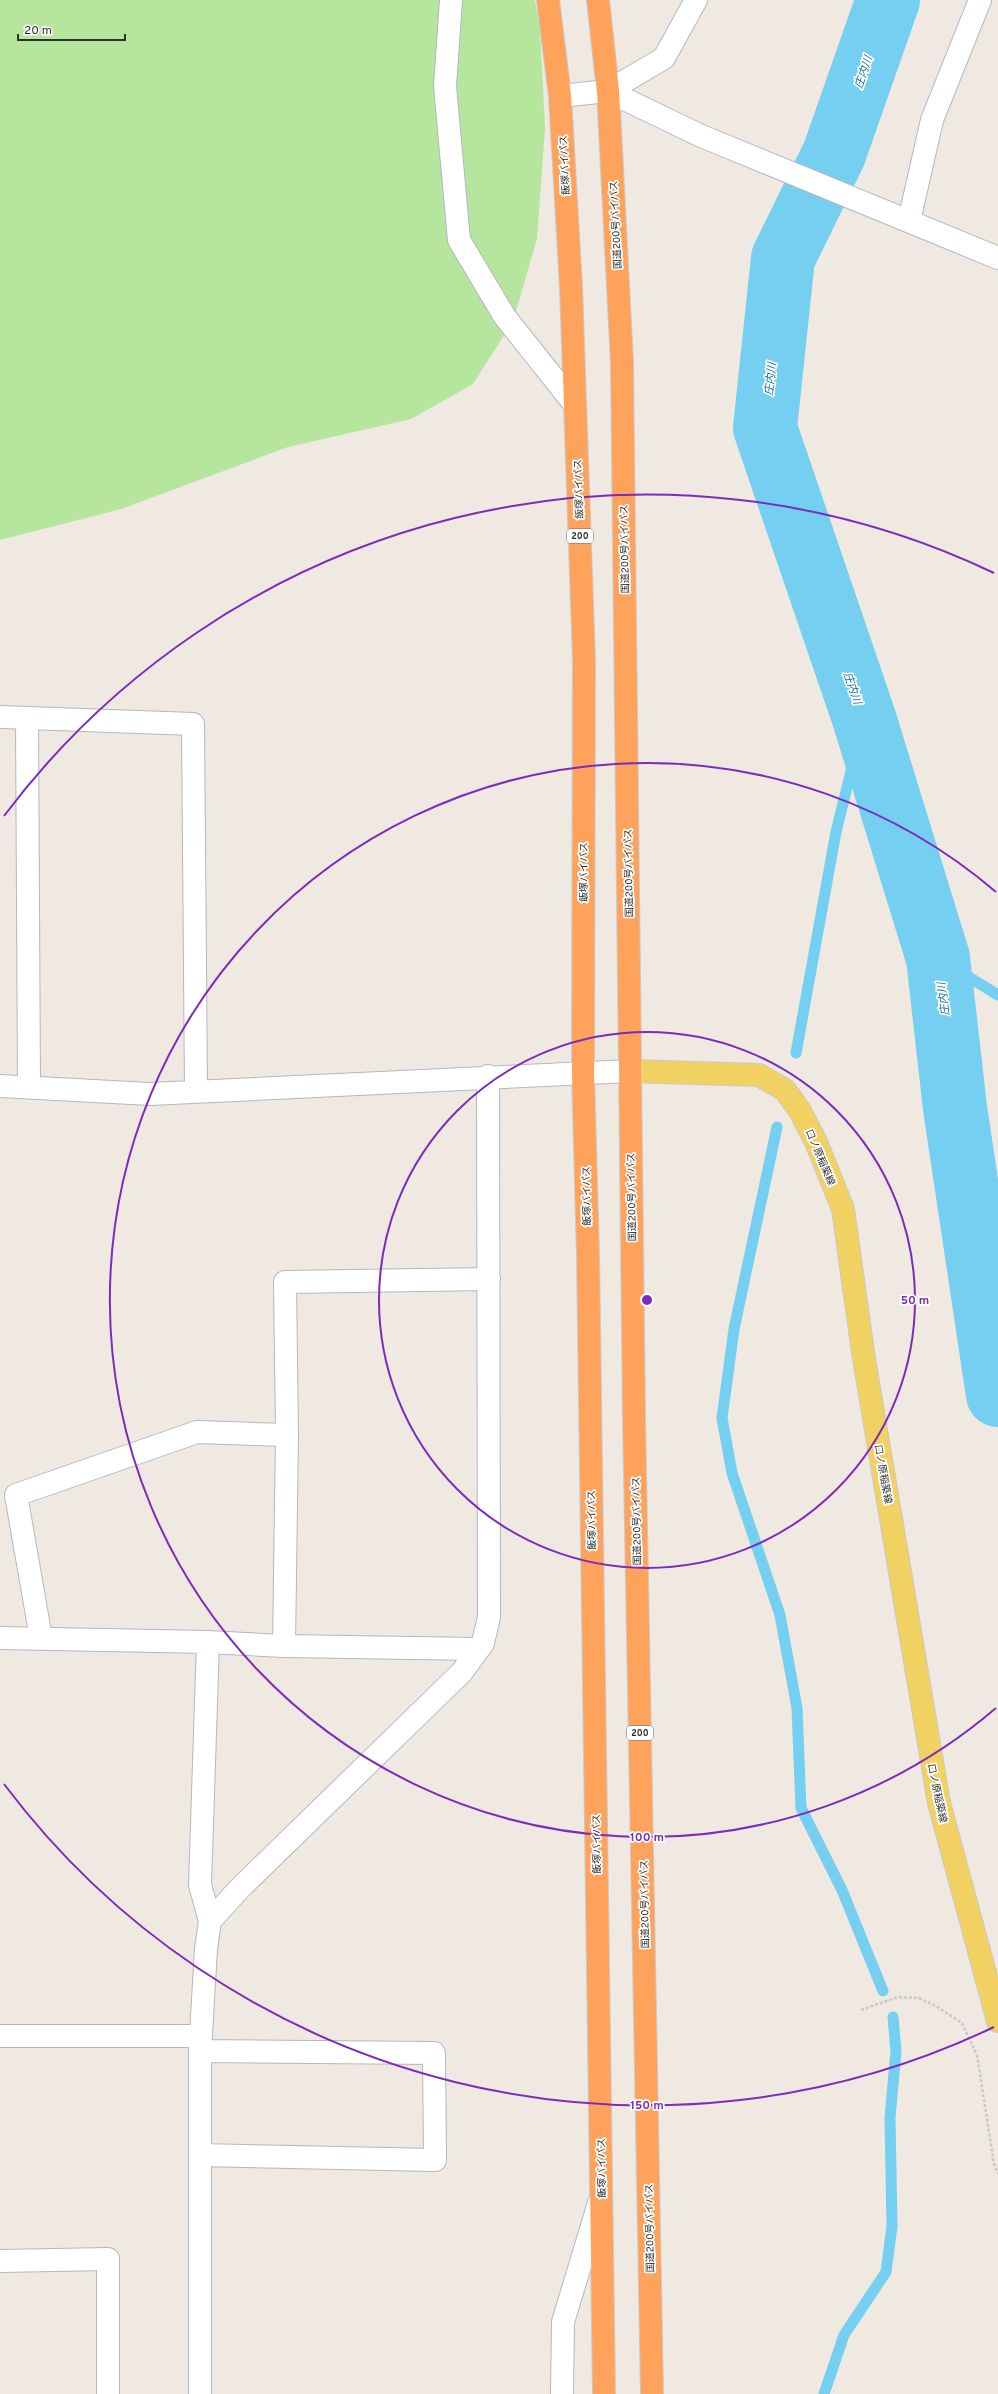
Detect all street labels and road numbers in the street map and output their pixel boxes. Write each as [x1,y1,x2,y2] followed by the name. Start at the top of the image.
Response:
[557,135,574,195] street label: 飯塚バイパス
[608,180,625,270] street label: 国道200号バイパス
[572,459,587,519] street label: 飯塚バイパス
[618,505,633,593] street label: 国道200号バイパス
[567,529,593,543] road number: 200
[622,829,637,917] street label: 国道200号バイパス
[578,842,591,902] street label: 飯塚バイパス
[802,1127,837,1188] street label: 口ノ原稲築線
[625,1153,640,1241] street label: 国道200号バイパス
[580,1166,595,1226] street label: 飯塚バイパス
[871,1444,894,1505] street label: 口ノ原稲築線
[630,1477,645,1565] street label: 国道200号バイパス
[585,1490,600,1550] street label: 飯塚バイパス
[627,1726,653,1740] road number: 200
[924,1763,949,1824] street label: 口ノ原稲築線
[590,1814,605,1874] street label: 飯塚バイパス
[638,1860,653,1948] street label: 国道200号バイパス
[595,2138,610,2198] street label: 飯塚バイパス
[643,2184,658,2272] street label: 国道200号バイパス

